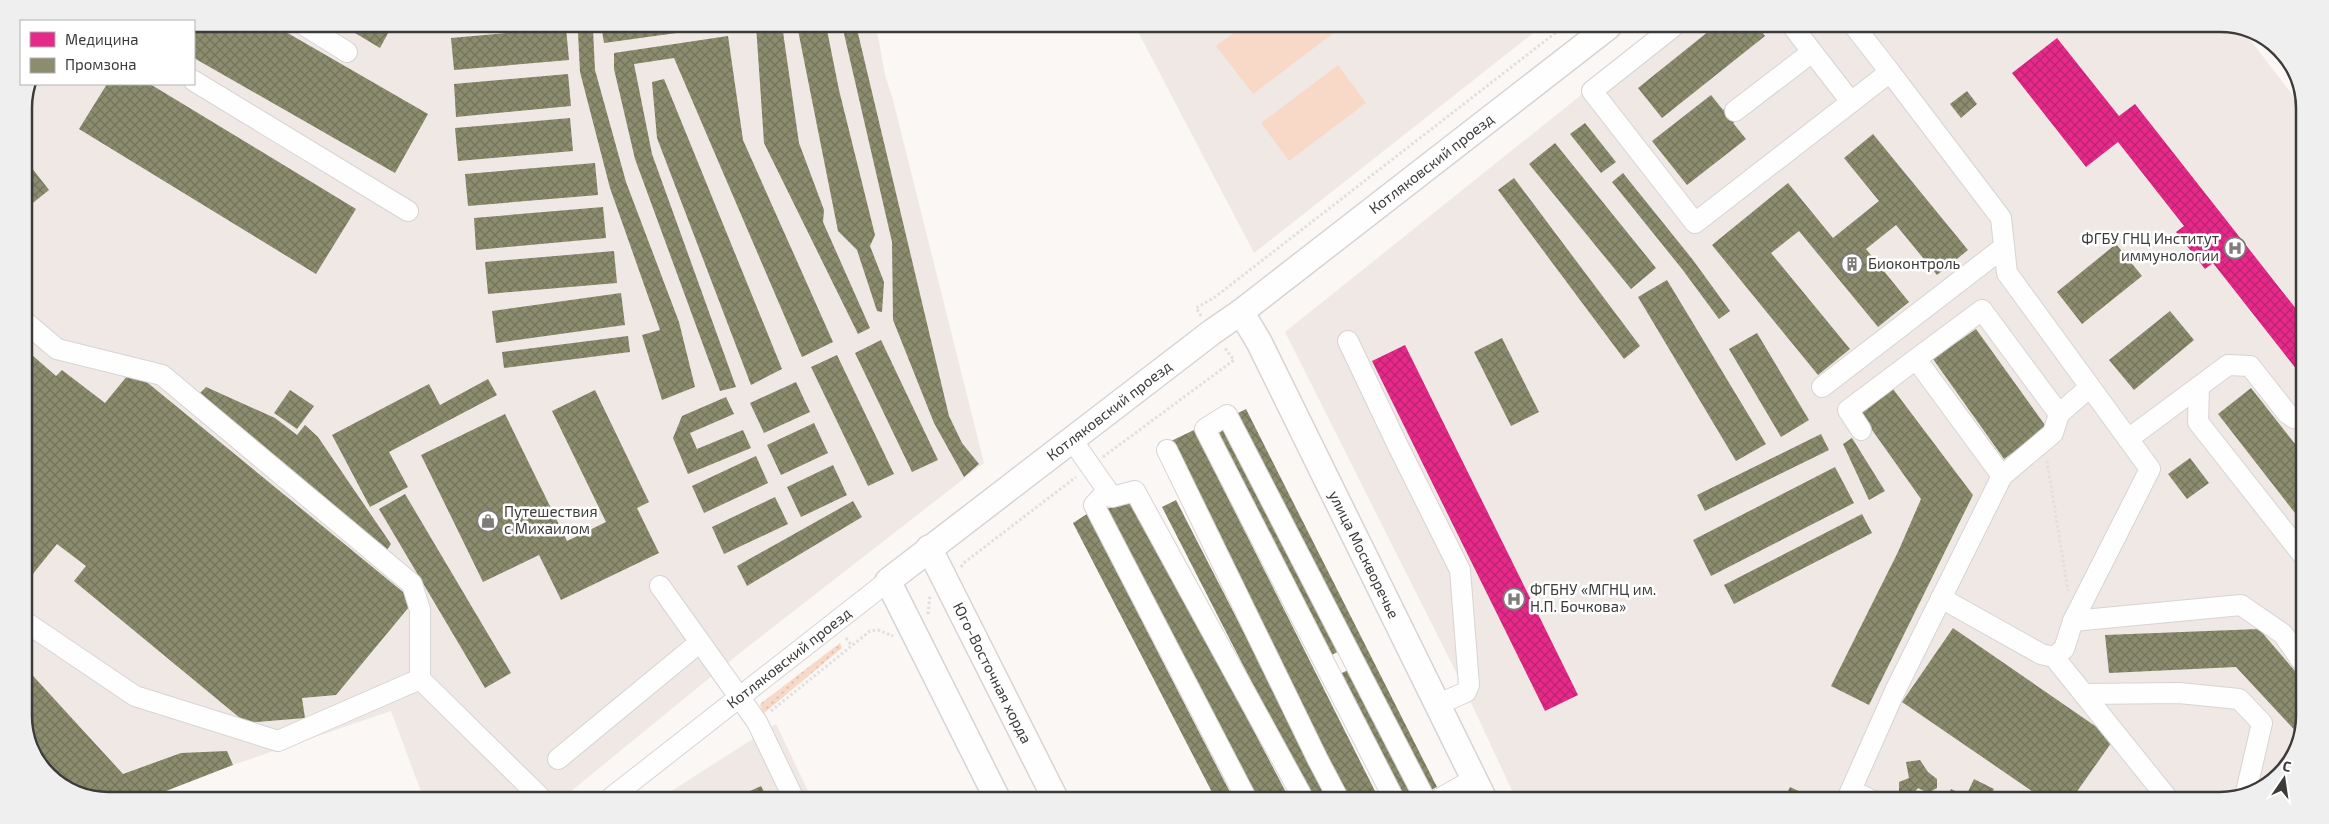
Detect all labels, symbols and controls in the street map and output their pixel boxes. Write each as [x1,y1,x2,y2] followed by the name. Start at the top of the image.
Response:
[20,20,195,85] legend
[65,30,138,48] text: Медицина
[65,55,137,73] text: Промзона
[1365,109,1497,217] street label: Котляковский проезд
[2081,229,2219,265] place label: ФГБУ ГНЦ Институт иммунологии
[2223,236,2247,260] hospital icon: ФГБУ ГНЦ Институт иммунологии
[1840,252,1864,276] building icon: Биоконтроль
[1868,254,1961,272] place label: Биоконтроль
[1043,356,1175,464] street label: Котляковский проезд
[1325,487,1404,621] street label: улица Москворечье
[504,502,598,537] place label: Путешествия с Михаилом
[476,509,500,533] shop icon: Путешествия с Михаилом
[1530,580,1656,615] place label: ФГБНУ «МГНЦ им. Н.П. Бочкова»
[1502,587,1526,611] hospital icon: ФГБНУ «МГНЦ им. Н.П. Бочкова»
[950,599,1036,746] street label: Юго-Восточная хорда
[723,603,854,712] street label: Котляковский проезд
[2259,754,2309,804] north arrow
[2281,757,2293,775] text: С

